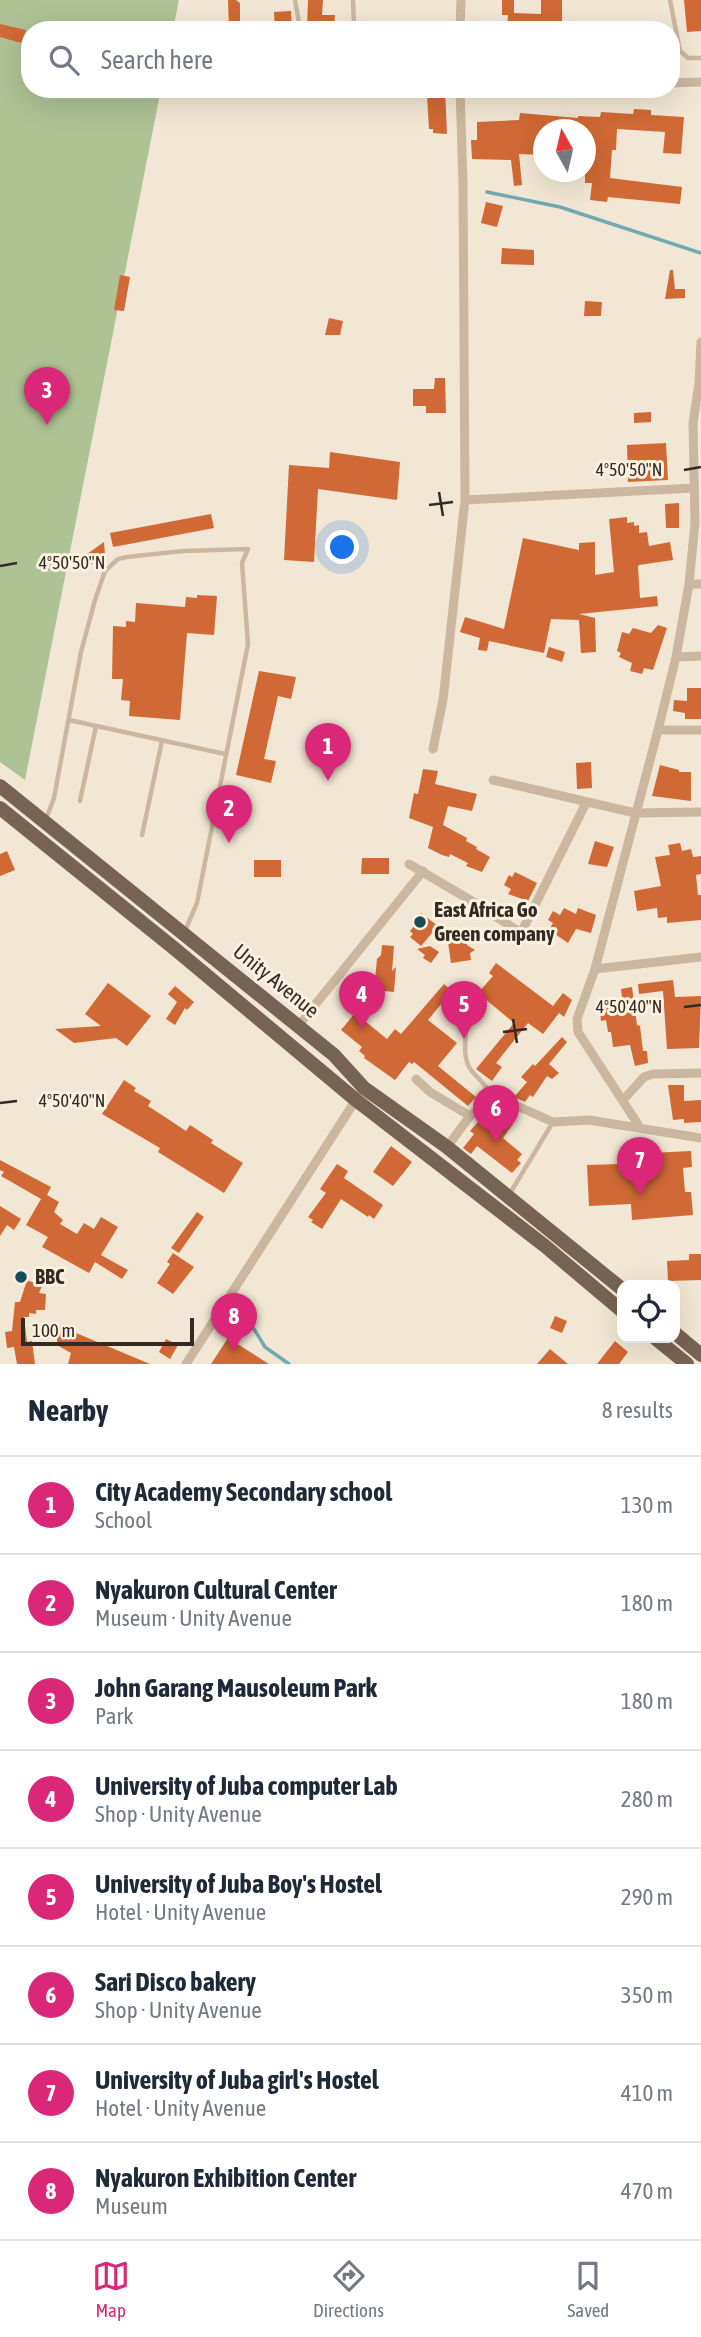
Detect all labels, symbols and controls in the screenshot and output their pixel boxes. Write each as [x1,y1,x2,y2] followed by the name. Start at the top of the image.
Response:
[21,21,680,98] search box
[45,41,83,79] icon: search
[101,45,213,75] text: Search here
[533,119,596,182] north arrow
[24,367,70,425] pin: 3
[596,459,662,480] text: 4°50'50"N
[325,530,359,564] your location
[39,552,105,573] text: 4°50'50"N
[305,723,351,781] pin: 1
[206,785,252,843] pin: 2
[434,897,555,945] place label: East Africa Go Green company
[412,914,428,930] marker: East Africa Go Green company
[229,938,324,1022] street label: Unity Avenue
[339,971,385,1029] pin: 4
[441,981,487,1039] pin: 5
[596,996,662,1017] text: 4°50'40"N
[473,1085,519,1143] pin: 6
[39,1090,105,1111] text: 4°50'40"N
[617,1137,663,1195] pin: 7
[35,1264,65,1288] place label: BBC
[13,1269,29,1285] marker: BBC
[617,1280,680,1343] map controls
[617,1280,680,1343] button: locate
[211,1293,257,1351] pin: 8
[21,1315,194,1347] scale bar
[32,1319,75,1341] text: 100 m
[28,1393,108,1427] text: Nearby
[602,1397,673,1423] text: 8 results
[95,1477,392,1507] text: City Academy Secondary school
[46,1492,56,1518] text: 1
[621,1492,673,1518] text: 130 m
[95,1507,152,1533] text: School
[95,1575,337,1605] text: Nyakuron Cultural Center
[46,1590,56,1616] text: 2
[621,1590,673,1616] text: 180 m
[95,1605,292,1631] text: Museum · Unity Avenue
[95,1673,377,1703] text: John Garang Mausoleum Park
[46,1688,56,1714] text: 3
[621,1688,673,1714] text: 180 m
[95,1703,133,1729] text: Park
[95,1771,398,1801] text: University of Juba computer Lab
[46,1786,56,1812] text: 4
[621,1786,673,1812] text: 280 m
[95,1801,262,1827] text: Shop · Unity Avenue
[95,1869,382,1899] text: University of Juba Boy's Hostel
[46,1884,56,1910] text: 5
[621,1884,673,1910] text: 290 m
[95,1899,266,1925] text: Hotel · Unity Avenue
[95,1967,256,1997] text: Sari Disco bakery
[46,1982,56,2008] text: 6
[621,1982,673,2008] text: 350 m
[95,1997,262,2023] text: Shop · Unity Avenue
[95,2065,379,2095] text: University of Juba girl's Hostel
[46,2080,56,2106] text: 7
[621,2080,673,2106] text: 410 m
[95,2095,266,2121] text: Hotel · Unity Avenue
[95,2163,356,2193] text: Nyakuron Exhibition Center
[46,2178,56,2204] text: 8
[621,2178,673,2204] text: 470 m
[95,2193,168,2219] text: Museum
[92,2257,130,2321] tab: Map
[313,2257,384,2321] tab: Directions
[567,2257,609,2321] tab: Saved

